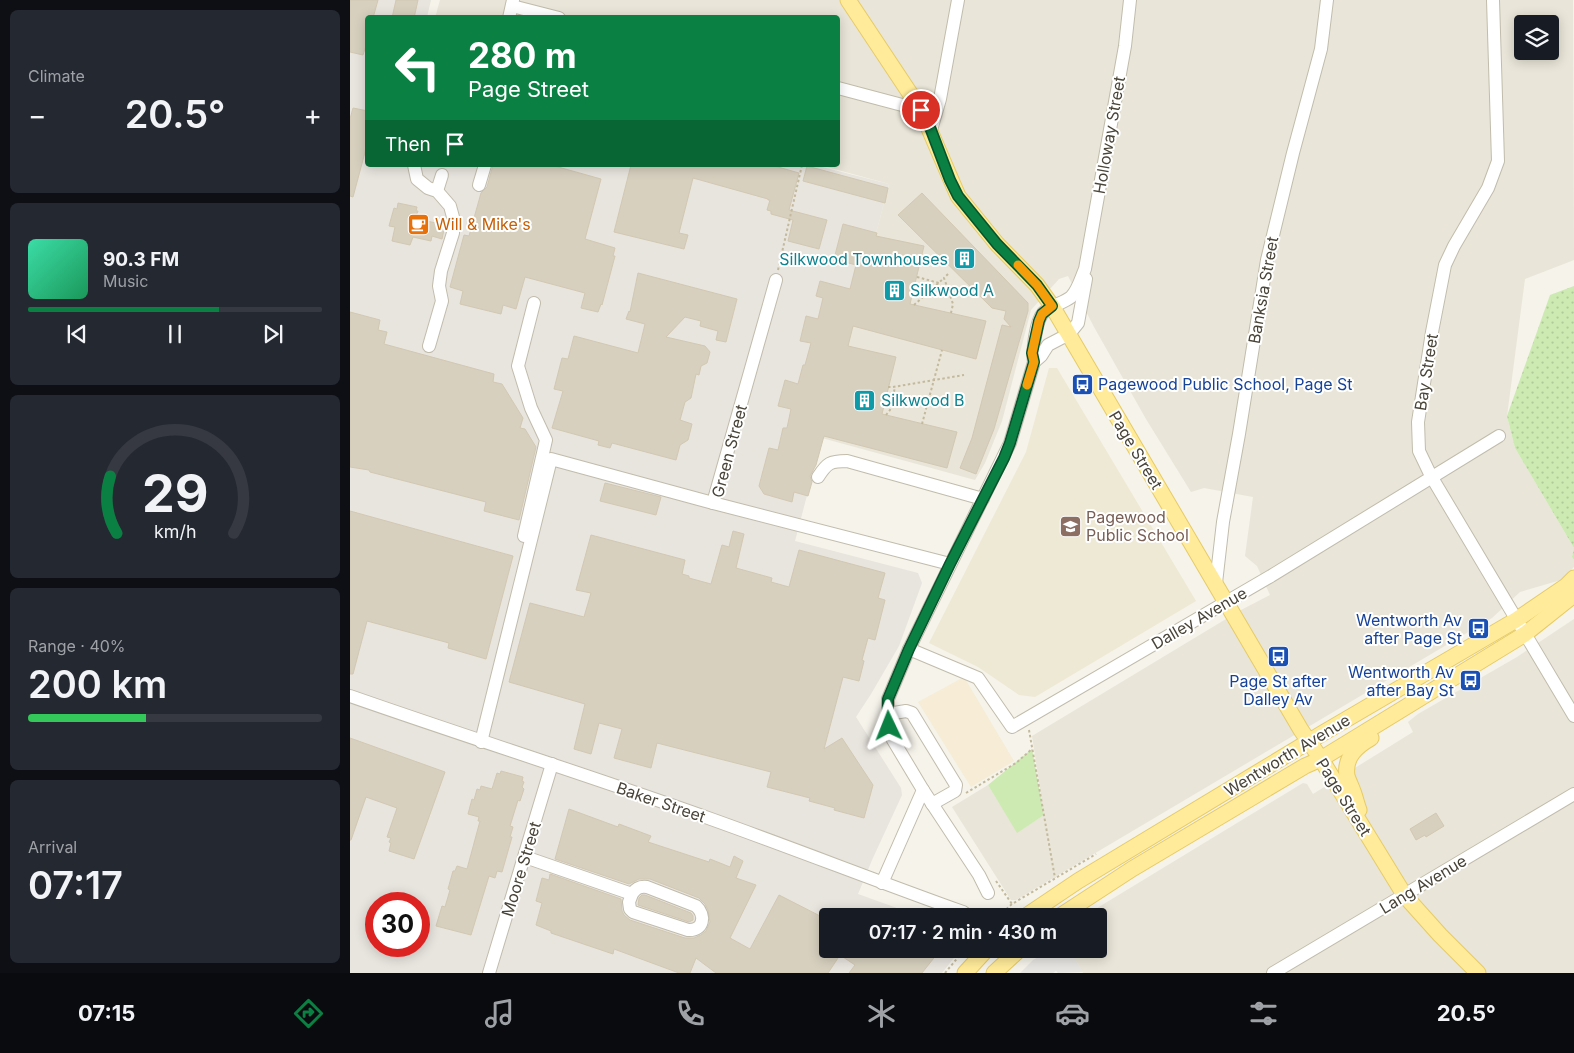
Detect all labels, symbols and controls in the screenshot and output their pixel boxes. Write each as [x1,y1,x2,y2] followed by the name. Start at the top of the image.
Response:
[1514,15,1559,60] map controls
[1514,15,1559,60] button: layers
[468,34,577,76] text: 280 m
[385,35,450,100] icon: left
[28,66,85,86] text: Climate
[1089,75,1129,195] street label: Holloway Street
[468,76,589,102] text: Page Street
[900,89,942,131] pin
[125,91,225,137] text: 20.5°
[907,96,935,124] icon: arrive
[28,98,47,132] text: −
[303,98,322,132] text: +
[441,130,469,158] icon: arrive
[385,133,431,156] text: Then
[407,212,431,236] cafe icon: Will & Mike's
[435,214,531,234] place label: Will & Mike's
[1244,235,1282,345] street label: Banksia Street
[952,247,976,271] building icon: Silkwood Townhouses
[103,248,179,271] text: 90.3 FM
[779,249,948,269] place label: Silkwood Townhouses
[103,271,148,291] text: Music
[882,278,906,302] building icon: Silkwood A
[910,280,994,300] place label: Silkwood A
[63,320,91,348] icon: previous
[161,320,189,348] icon: pause
[259,320,287,348] icon: next
[1410,332,1442,412] street label: Bay Street
[1070,372,1094,396] bus stop icon: Pagewood Public School, Page St
[1098,374,1353,394] place label: Pagewood Public School, Page St
[853,388,877,412] building icon: Silkwood B
[881,390,965,410] place label: Silkwood B
[707,402,751,500] street label: Green Street
[1105,407,1167,493] street label: Page Street
[142,462,208,525] text: 29
[1086,507,1189,545] place label: Pagewood Public School
[1058,514,1082,538] school or university icon: Pagewood Public School
[154,521,196,542] text: km/h
[1148,583,1250,653] street label: Dalley Avenue
[1356,610,1462,648] place label: Wentworth Av after Page St
[1466,617,1490,641] bus stop icon: Wentworth Av after Page St
[28,636,126,656] text: Range · 40%
[1266,645,1290,669] bus stop icon: Page St after Dalley Av
[28,661,167,707] text: 200 km
[1348,662,1454,700] place label: Wentworth Av after Bay St
[1458,669,1482,693] bus stop icon: Wentworth Av after Bay St
[1229,671,1327,709] place label: Page St after Dalley Av
[862,699,914,751] position arrow
[1220,710,1354,800] street label: Wentworth Avenue
[1312,754,1376,840] street label: Page Street
[614,777,708,827] street label: Baker Street
[497,819,545,919] street label: Moore Street
[28,837,77,857] text: Arrival
[1376,850,1470,918] street label: Lang Avenue
[28,862,123,908] text: 07:17
[365,892,430,957] speed limit sign: 30
[869,921,1057,944] text: 07:17 · 2 min · 430 m
[291,996,326,1031] icon: directions
[482,996,517,1031] icon: music
[673,996,708,1031] icon: phone
[864,996,899,1031] icon: climate
[1055,996,1090,1031] icon: car
[1246,996,1281,1031] icon: filters
[78,1000,135,1026] text: 07:15
[1437,1000,1496,1026] text: 20.5°

